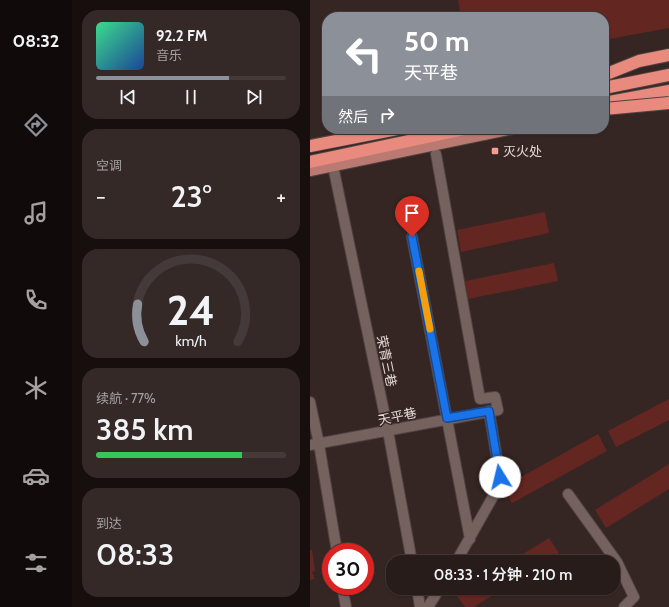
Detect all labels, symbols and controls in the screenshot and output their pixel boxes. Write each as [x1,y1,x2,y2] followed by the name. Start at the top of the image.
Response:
[404,24,469,58] text: 50 m
[156,27,207,45] text: 92.2 FM
[338,28,390,80] icon: left
[13,30,59,52] text: 08:32
[156,47,182,63] text: 音乐
[404,62,458,84] text: 天平巷
[117,86,139,108] icon: previous
[180,86,202,108] icon: pause
[243,86,265,108] icon: next
[376,104,398,126] icon: right
[338,108,368,126] text: 然后
[22,111,50,139] icon: directions
[503,143,542,159] place label: 灭火处
[490,146,500,156] marker: 灭火处
[96,157,122,173] text: 空调
[171,178,211,215] text: 23°
[96,183,106,210] text: −
[276,183,286,210] text: +
[395,196,429,237] pin
[22,199,50,227] icon: music
[401,202,423,224] icon: arrive
[167,284,215,334] text: 24
[22,286,50,314] icon: phone
[175,331,207,349] text: km/h
[374,334,400,388] street label: 荣青三巷
[22,374,50,402] icon: climate
[96,390,156,406] text: 续航 · 77%
[376,404,418,428] street label: 天平巷
[96,411,194,448] text: 385 km
[479,456,521,498] position arrow
[22,462,50,490] icon: car
[96,515,122,531] text: 到达
[96,536,174,573] text: 08:33
[322,543,374,595] speed limit sign: 30
[22,549,50,577] icon: filters
[434,566,572,584] text: 08:33 · 1 分钟 · 210 m

